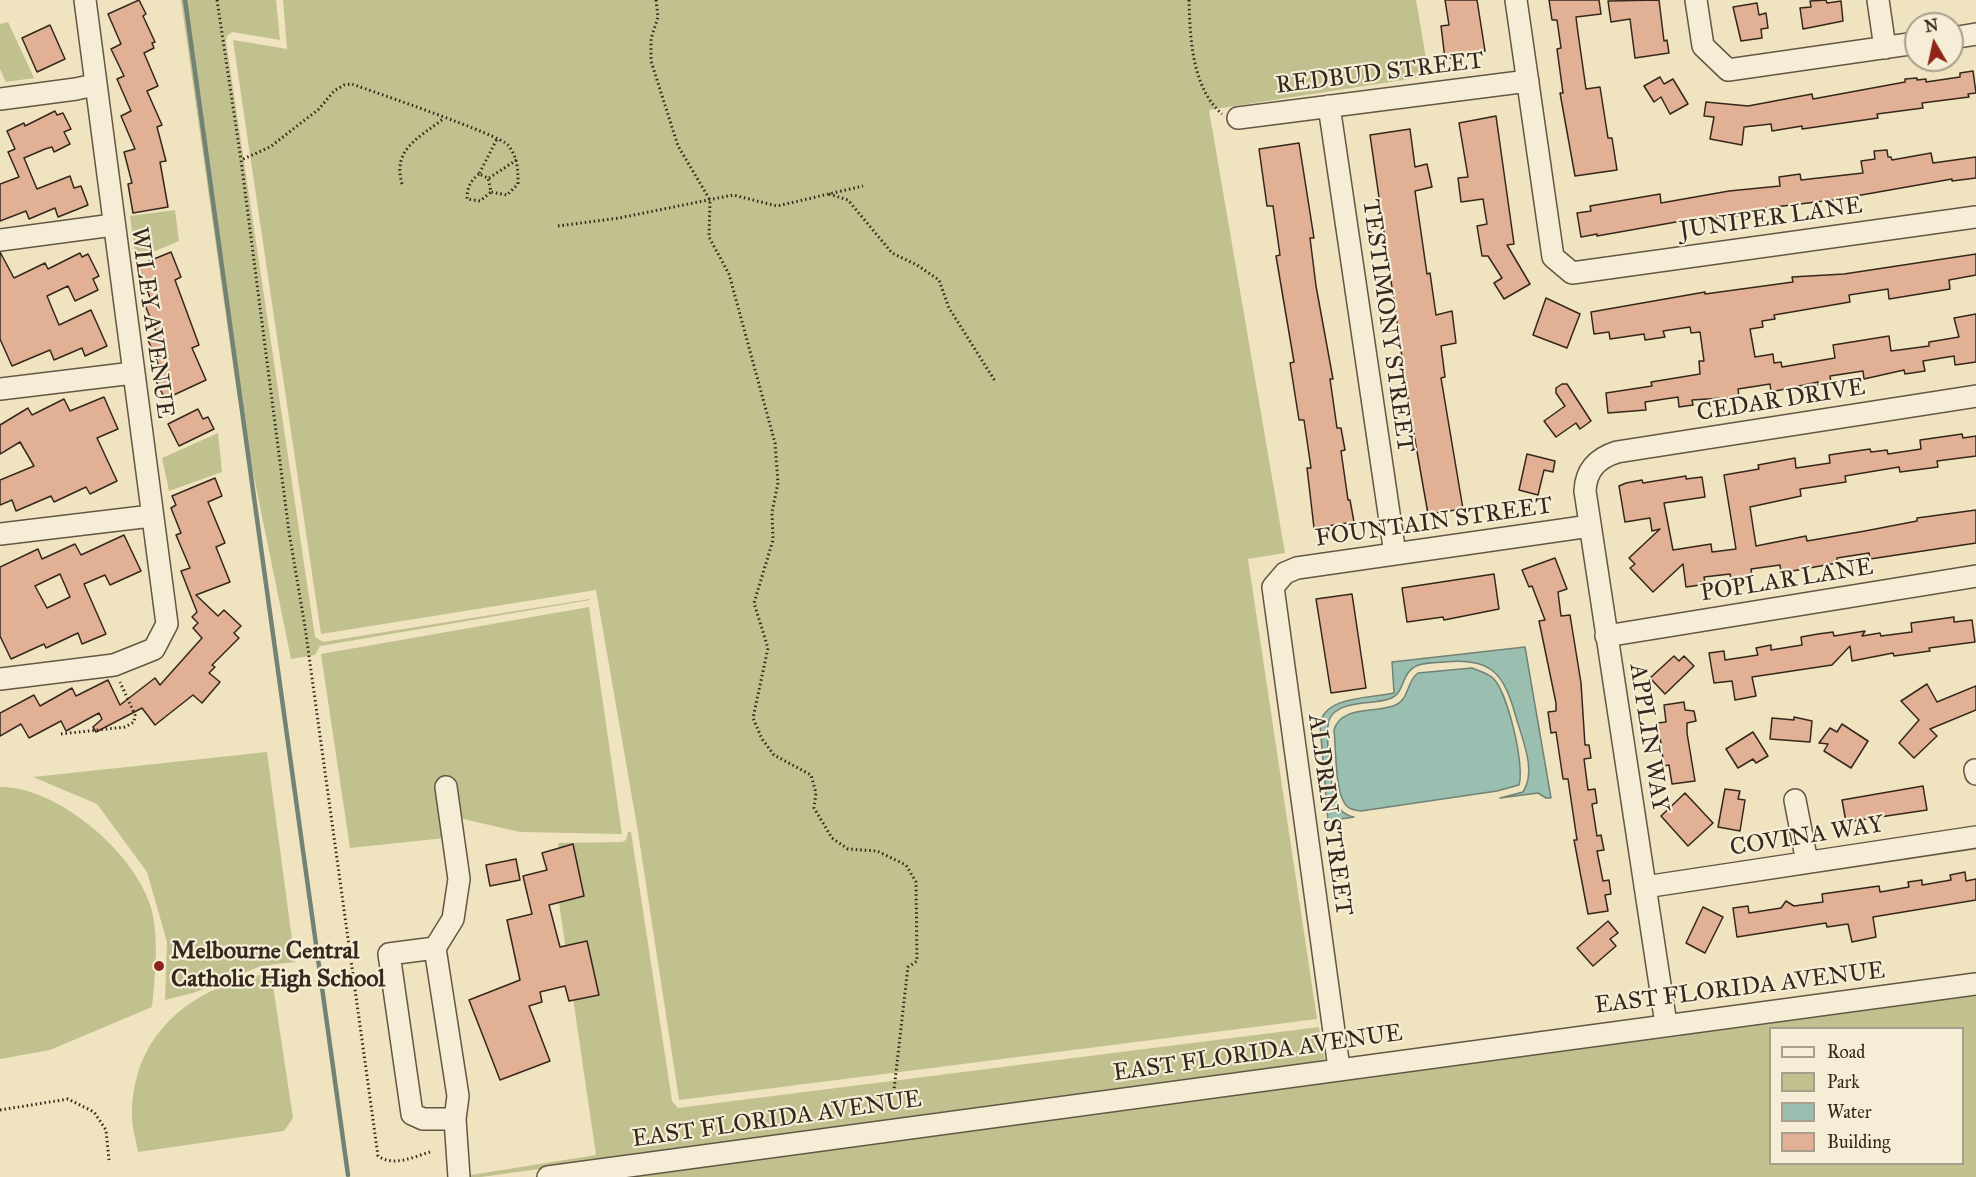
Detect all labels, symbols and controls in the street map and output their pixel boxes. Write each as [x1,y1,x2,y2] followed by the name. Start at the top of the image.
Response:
[1904,12,1964,72] north arrow
[1923,15,1940,36] text: N
[1274,47,1486,101] street label: REDBUD STREET
[1678,192,1864,246] street label: JUNIPER LANE
[1355,198,1419,454] street label: TESTIMONY STREET
[123,225,179,421] street label: WILEY AVENUE
[1695,373,1867,429] street label: CEDAR DRIVE
[1314,492,1554,554] street label: FOUNTAIN STREET
[1699,553,1875,609] street label: POPLAR LANE
[1622,662,1674,814] street label: APPLIN WAY
[1301,712,1357,918] street label: ALDRIN STREET
[1728,811,1886,863] street label: COVINA WAY
[171,938,385,994] place label: Melbourne Central Catholic High School
[1593,957,1887,1021] street label: EAST FLORIDA AVENUE
[152,959,166,973] marker: Melbourne Central Catholic High School
[1111,1019,1405,1089] street label: EAST FLORIDA AVENUE
[1769,1027,1964,1165] legend
[1827,1041,1865,1063] text: Road
[1827,1071,1860,1093] text: Park
[630,1085,924,1155] street label: EAST FLORIDA AVENUE
[1827,1101,1871,1123] text: Water
[1827,1131,1890,1153] text: Building

